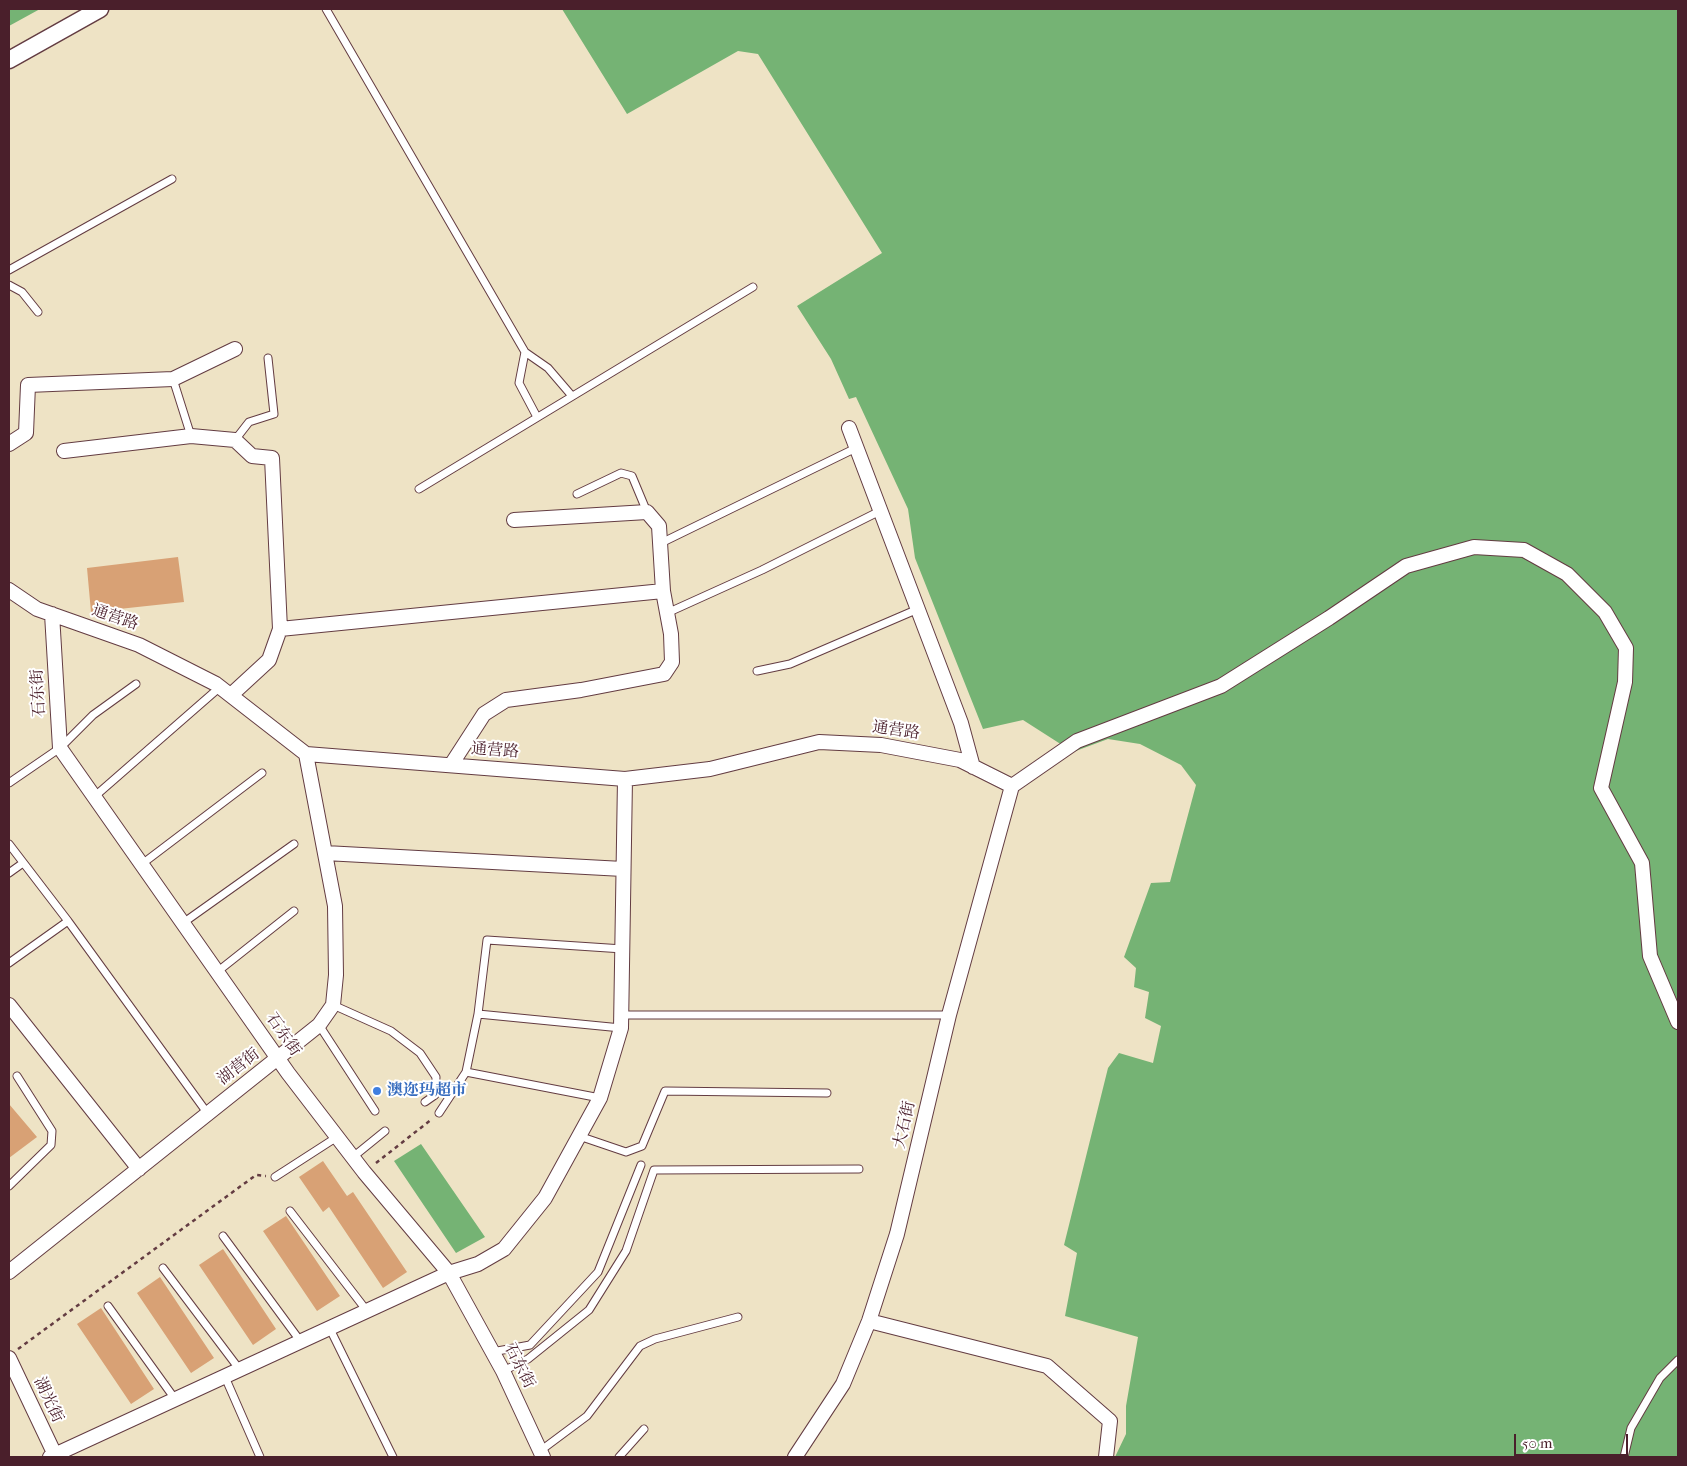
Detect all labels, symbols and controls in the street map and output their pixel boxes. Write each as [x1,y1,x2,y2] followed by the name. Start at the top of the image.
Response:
[89,601,141,635] street label: 通营路
[28,669,50,717] street label: 石东街
[871,718,921,744] street label: 通营路
[470,740,520,762] street label: 通营路
[261,1010,305,1060] street label: 石东街
[214,1045,264,1089] street label: 湖营街
[387,1081,467,1101] place label: 澳迩玛超市
[371,1085,383,1097] marker: 澳迩玛超市
[890,1099,920,1151] street label: 大石街
[500,1340,538,1392] street label: 石东街
[29,1374,67,1426] street label: 湖光街
[1517,1424,1631,1456] scale bar
[1522,1434,1552,1452] text: 50 m

